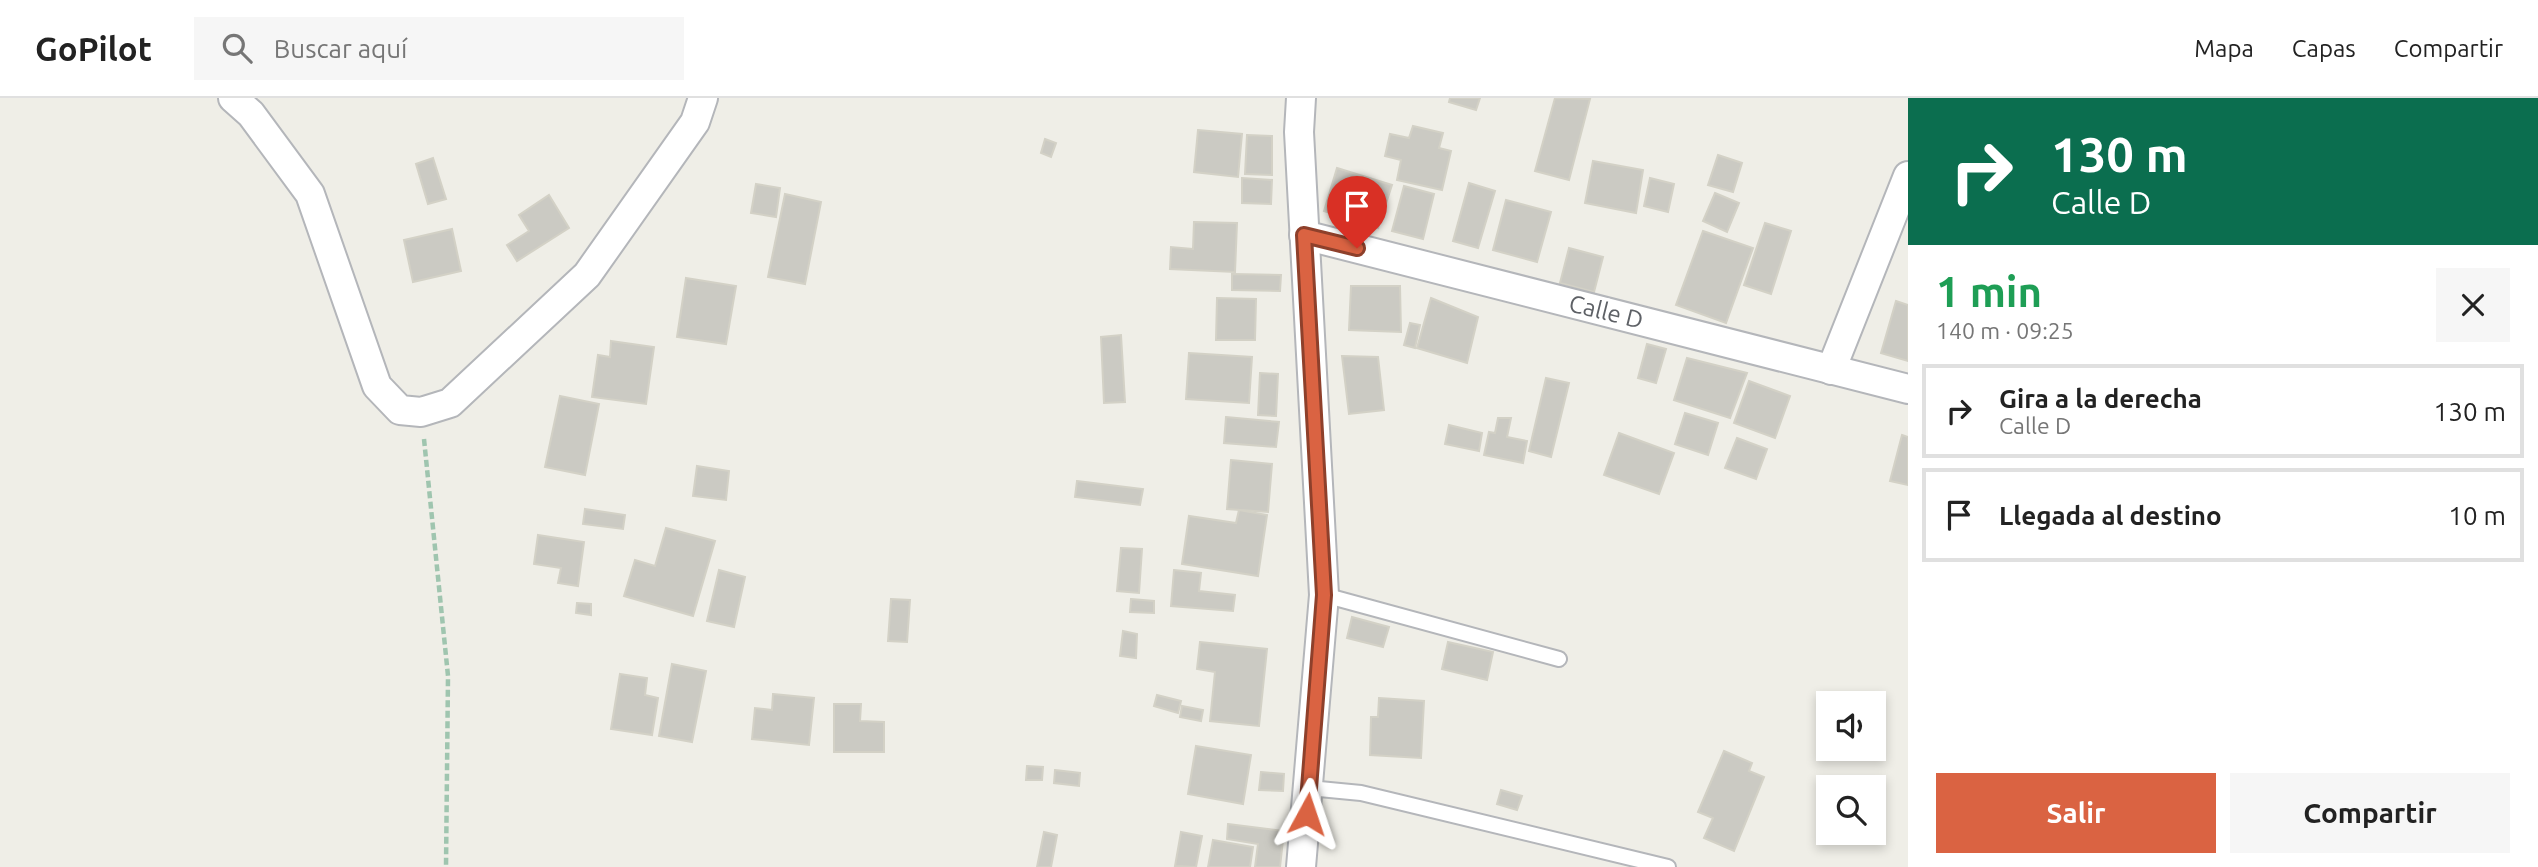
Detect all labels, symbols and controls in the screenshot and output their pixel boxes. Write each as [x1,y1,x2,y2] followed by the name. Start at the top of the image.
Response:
[194,17,684,80] search box
[218,29,256,67] icon: search
[35,30,152,67] text: GoPilot
[274,34,407,63] text: Buscar aquí
[2194,35,2254,62] text: Mapa
[2292,35,2356,62] text: Capas
[2394,35,2503,62] text: Compartir
[1936,126,2027,217] icon: right
[2051,126,2188,181] text: 130 m
[1327,176,1387,248] pin
[2051,184,2151,220] text: Calle D
[1338,187,1376,225] icon: arrive
[1936,268,2042,315] text: 1 min
[2436,268,2510,342] button: close
[1566,289,1646,334] street label: Calle D
[1936,318,2074,343] text: 140 m · 09:25
[1999,384,2202,413] text: Gira a la derecha
[1940,392,1978,430] icon: right
[2434,397,2506,426] text: 130 m
[1999,413,2071,438] text: Calle D
[1940,496,1978,534] icon: arrive
[1999,501,2222,530] text: Llegada al destino
[2448,501,2506,530] text: 10 m
[1816,691,1886,845] map controls
[1816,691,1886,761] button: sound
[1936,773,2216,853] button: Salir
[2230,773,2510,853] button: Compartir
[1816,775,1886,845] button: search
[1270,777,1344,851] position arrow

